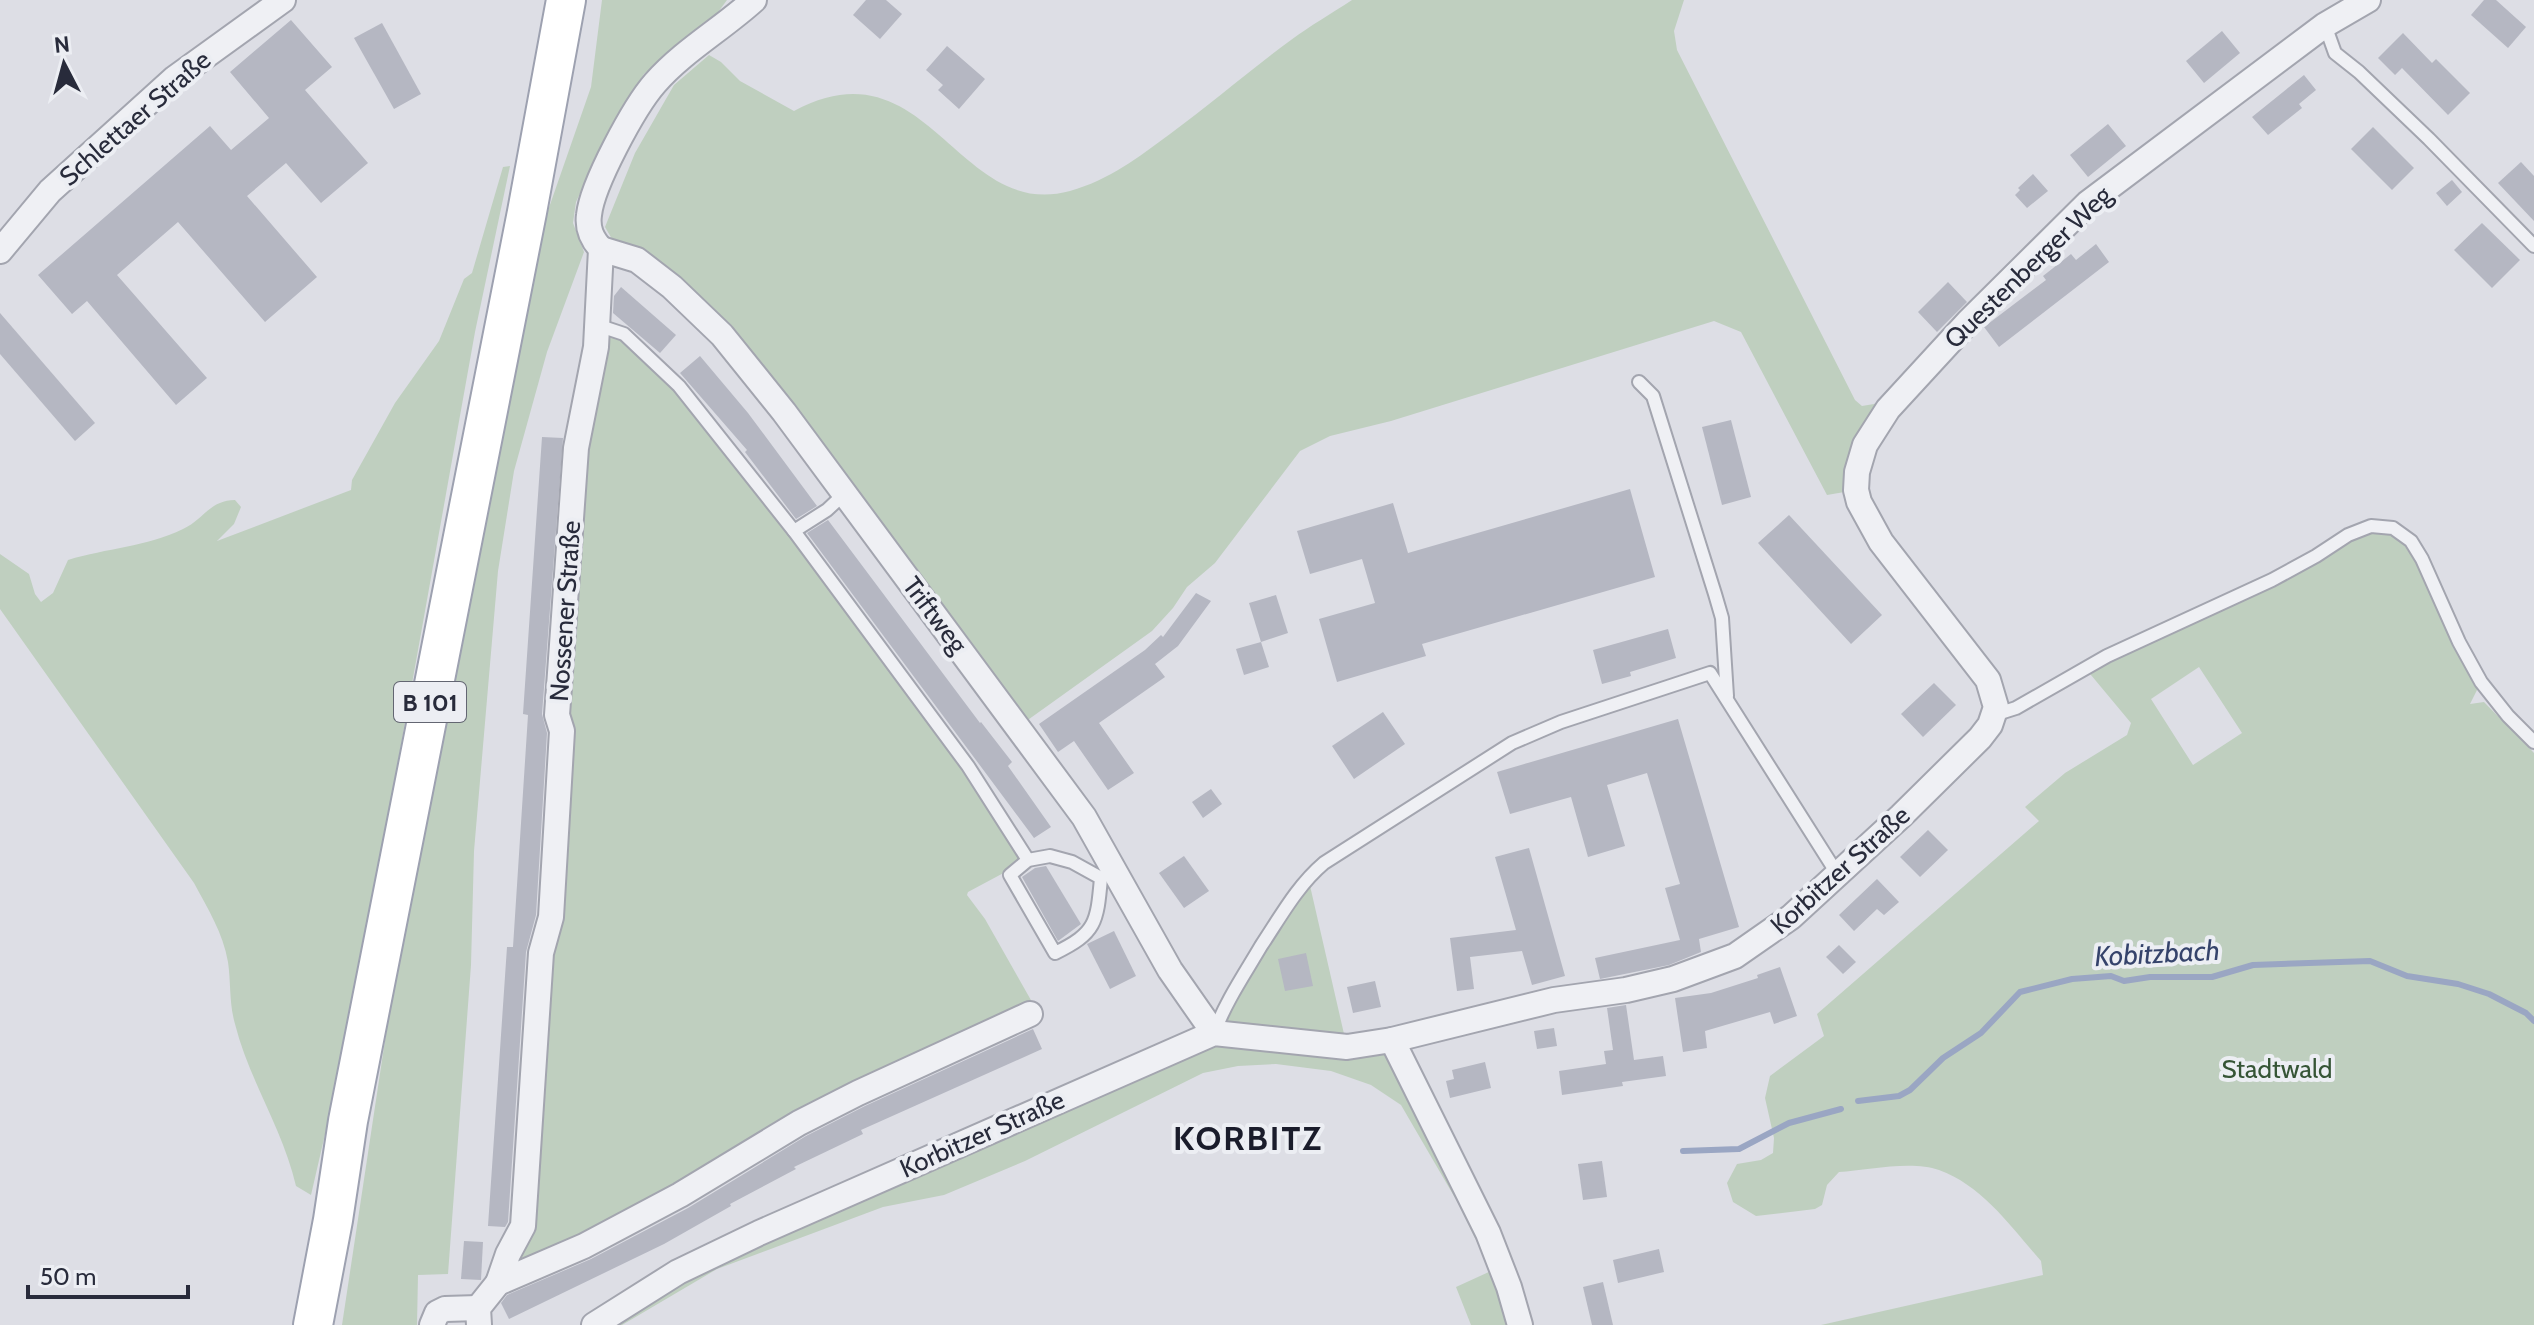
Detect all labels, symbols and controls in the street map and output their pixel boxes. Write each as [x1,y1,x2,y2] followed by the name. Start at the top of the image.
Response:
[24,24,104,104] north arrow
[53,30,71,59] text: N
[53,44,217,192] street label: Schlettaer Straße
[1938,178,2119,355] street label: Questenberger Weg
[543,519,587,703] street label: Nossener Straße
[896,570,975,660] street label: Triftweg
[394,682,466,722] road number: B 101
[1764,799,1916,941] street label: Korbitzer Straße
[2094,933,2220,973] water label: Kobitzbach
[2222,1053,2332,1085] park label: Stadtwald
[895,1083,1069,1185] street label: Korbitzer Straße
[1173,1117,1323,1159] district label: KORBITZ
[28,1249,188,1299] scale bar
[40,1262,96,1291] text: 50 m

